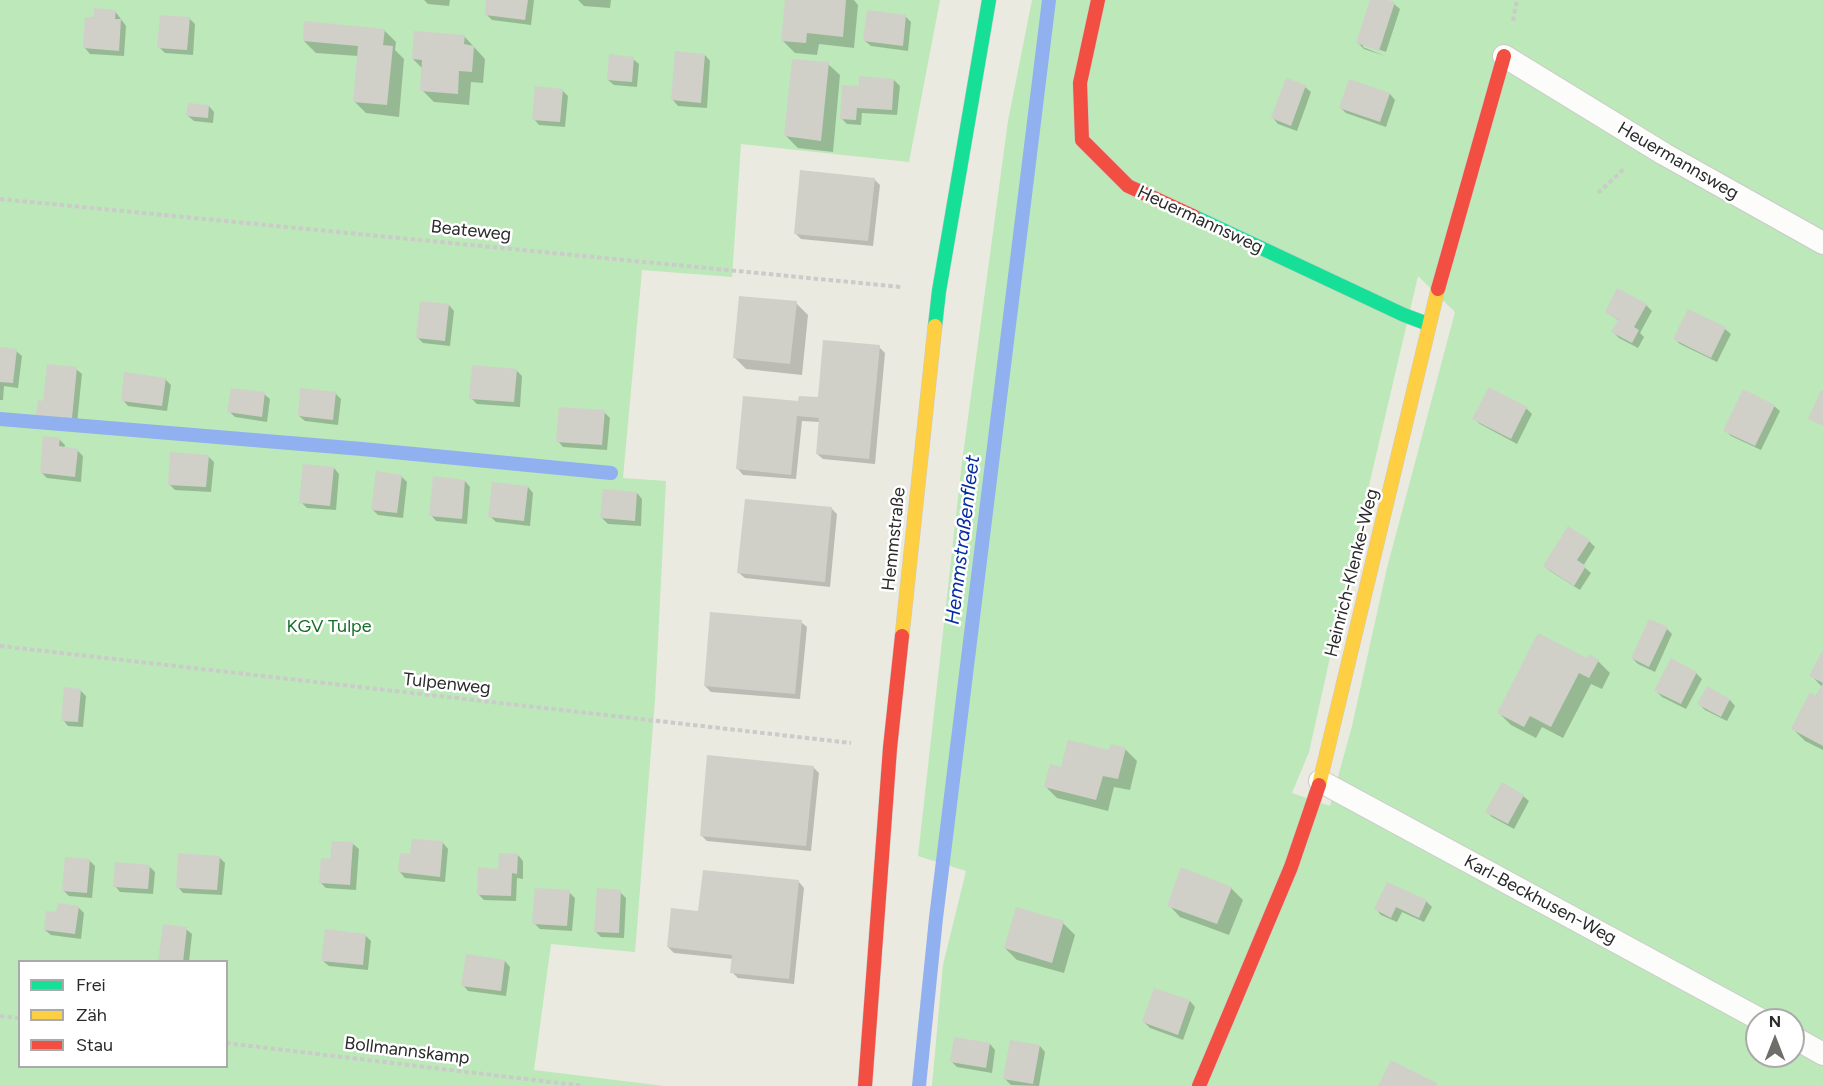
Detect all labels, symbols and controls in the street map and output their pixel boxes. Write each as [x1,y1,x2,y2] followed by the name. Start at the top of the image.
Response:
[1613,118,1743,204] street label: Heuermannsweg
[1134,181,1266,259] street label: Heuermannsweg
[430,216,512,246] street label: Beateweg
[941,454,985,626] water label: Hemmstraßenfleet
[878,486,910,592] street label: Hemmstraße
[1321,487,1383,659] street label: Heinrich-Klenke-Weg
[286,616,372,638] park label: KGV Tulpe
[402,669,492,699] street label: Tulpenweg
[1460,851,1620,949] street label: Karl-Beckhusen-Weg
[18,960,228,1068] legend
[76,974,106,996] text: Frei
[76,1004,107,1026] text: Zäh
[1745,1008,1805,1068] north arrow
[1769,1012,1781,1031] text: N
[343,1033,471,1069] street label: Bollmannskamp
[76,1034,113,1056] text: Stau

